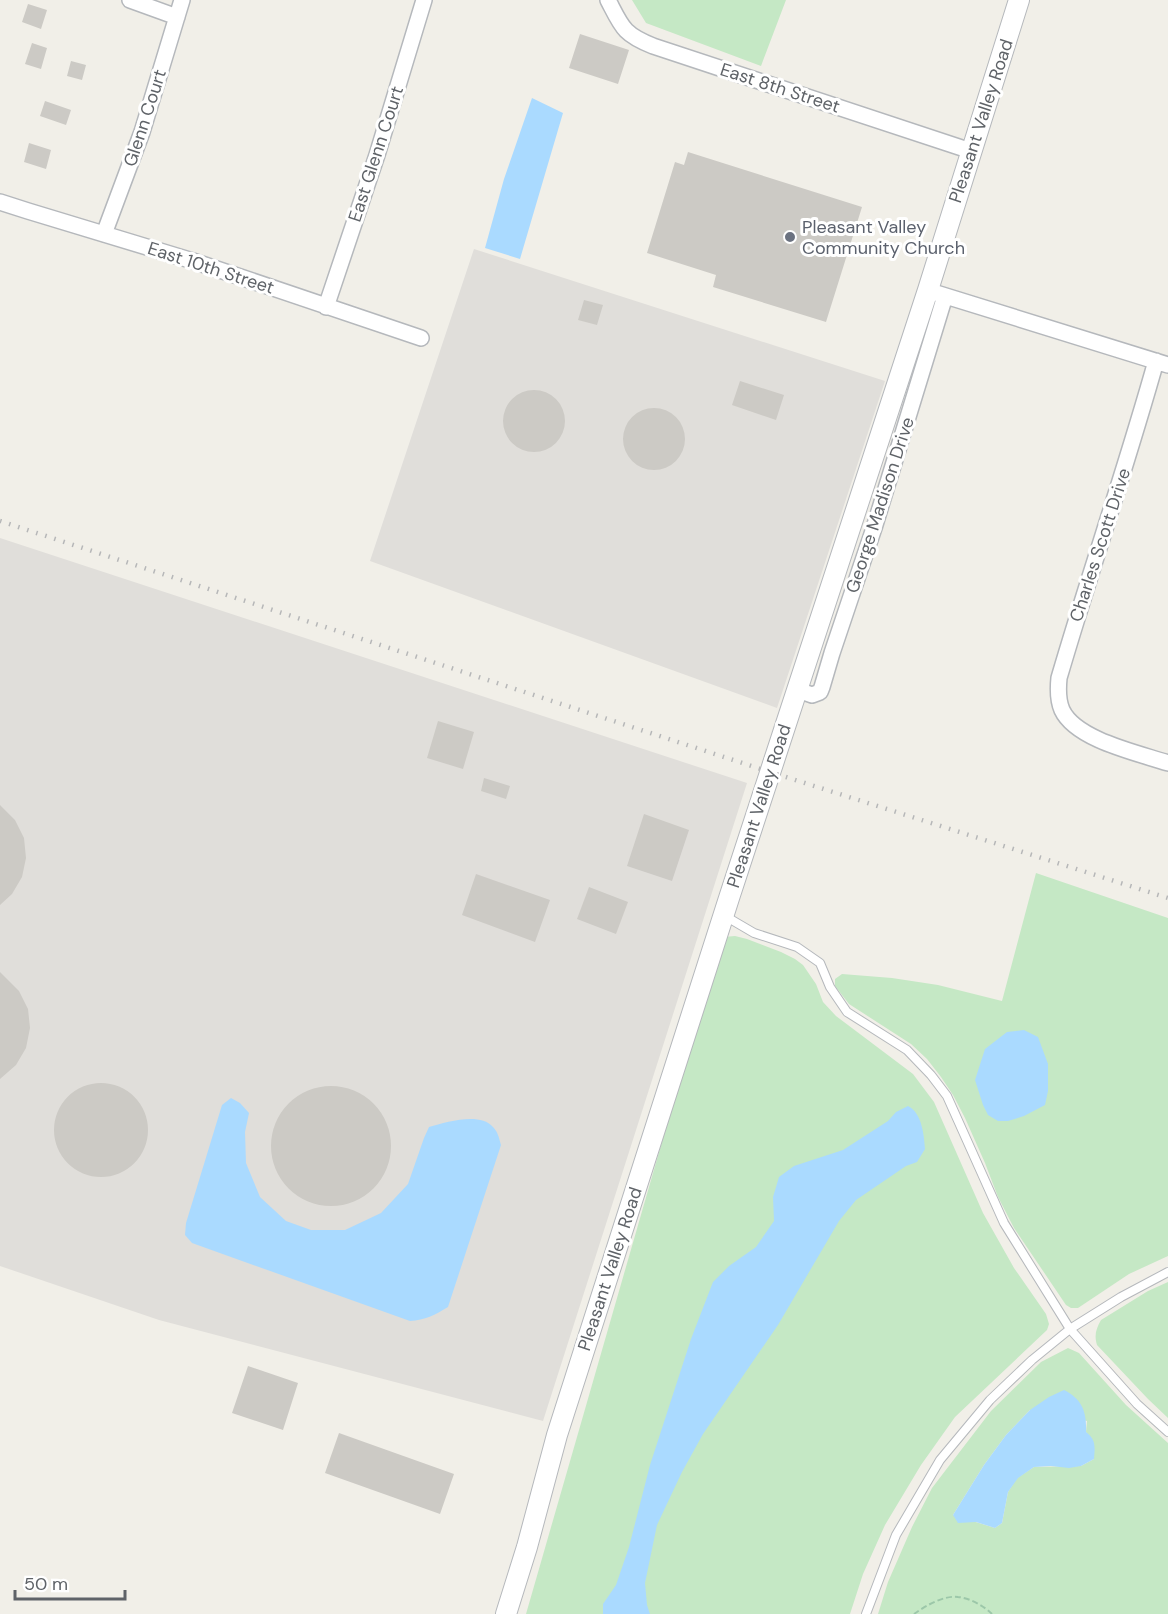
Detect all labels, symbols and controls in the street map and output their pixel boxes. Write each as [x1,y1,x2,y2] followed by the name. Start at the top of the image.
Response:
[943,36,1019,206] street label: Pleasant Valley Road
[717,57,843,119] street label: East 8th Street
[118,66,172,170] street label: Glenn Court
[343,83,409,225] street label: East Glenn Court
[802,215,965,260] place label: Pleasant Valley Community Church
[783,230,797,244] marker: Pleasant Valley Community Church
[145,236,277,300] street label: East 10th Street
[840,414,920,596] street label: George Madison Drive
[1064,465,1136,625] street label: Charles Scott Drive
[721,721,797,891] street label: Pleasant Valley Road
[572,1184,648,1354] street label: Pleasant Valley Road
[15,1563,124,1601] scale bar
[24,1572,68,1596] text: 50 m

